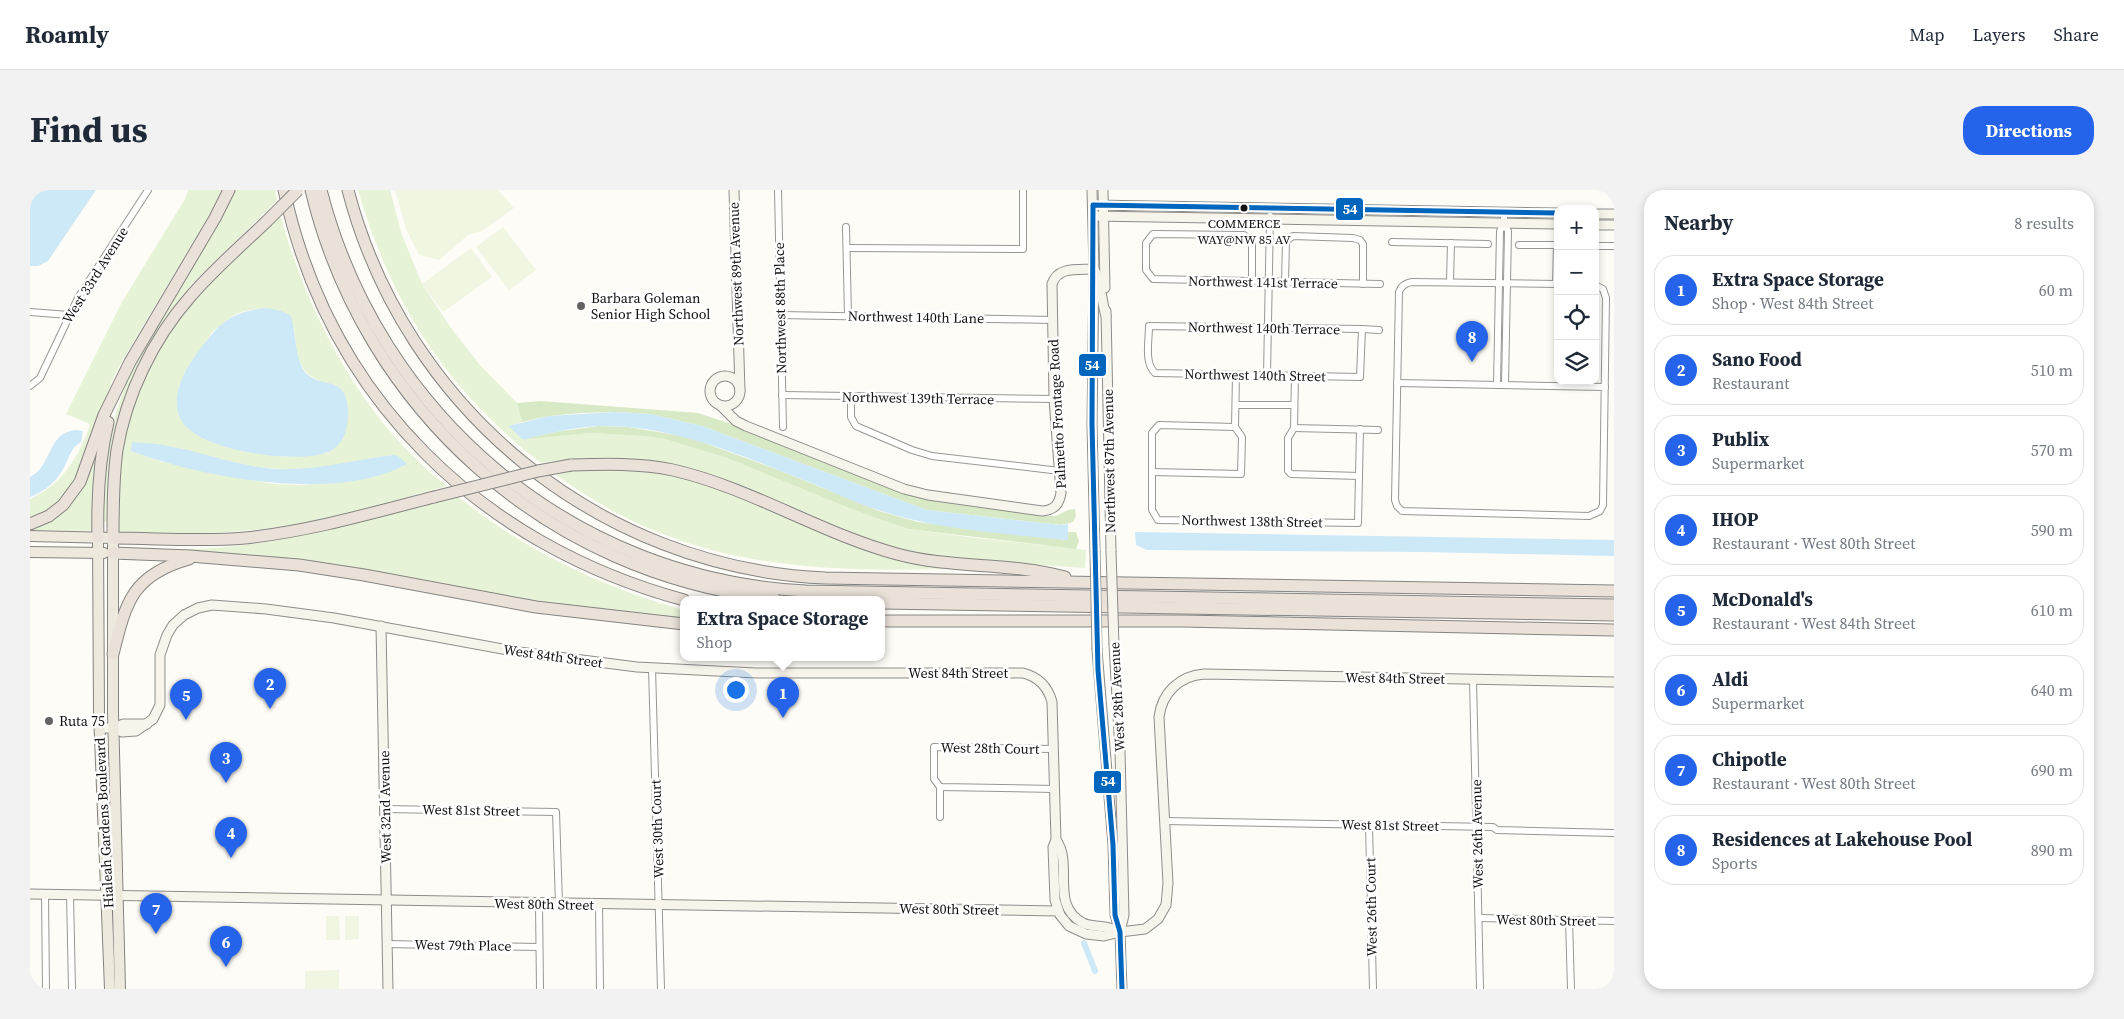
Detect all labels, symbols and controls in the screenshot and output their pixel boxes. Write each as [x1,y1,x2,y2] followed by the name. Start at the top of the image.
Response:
[25,18,109,51] text: Roamly
[1909,22,1944,47] text: Map
[1972,22,2025,47] text: Layers
[2053,22,2099,47] text: Share
[30,106,148,154] text: Find us
[1963,106,2094,155] button: Directions
[1335,197,1364,221] line badge: 54
[1342,199,1358,219] text: 54
[723,202,749,346] street label: Northwest 89th Avenue
[1239,203,1249,213] marker: COMMERCE WAY@NW 85 AV
[1554,205,1599,385] map controls
[1554,205,1599,250] button: +
[1664,208,1734,237] text: Nearby
[2014,212,2074,234] text: 8 results
[1197,215,1291,248] place label: COMMERCE WAY@NW 85 AV
[57,223,133,327] street label: West 33rd Avenue
[769,242,791,374] street label: Northwest 88th Place
[1554,250,1599,295] button: −
[1712,266,1884,292] text: Extra Space Storage
[1188,271,1338,293] street label: Northwest 141st Terrace
[1677,279,1685,301] text: 1
[2039,279,2073,301] text: 60 m
[591,288,711,324] place label: Barbara Goleman Senior High School
[1712,292,1874,314] text: Shop · West 84th Street
[1554,295,1599,340] button: locate
[575,300,587,312] marker: Barbara Goleman Senior High School
[848,306,984,328] street label: Northwest 140th Lane
[1188,317,1340,339] street label: Northwest 140th Terrace
[1456,321,1488,362] pin: 8
[1043,339,1071,489] street label: Palmetto Frontage Road
[1554,340,1599,385] button: layers
[1712,346,1802,372] text: Sano Food
[1078,353,1107,377] line badge: 54
[1084,355,1100,375] text: 54
[1677,359,1685,381] text: 2
[2031,359,2073,381] text: 510 m
[1184,364,1326,386] street label: Northwest 140th Street
[1712,372,1790,394] text: Restaurant
[842,387,994,409] street label: Northwest 139th Terrace
[1098,389,1120,533] street label: Northwest 87th Avenue
[1712,426,1769,452] text: Publix
[1677,439,1685,461] text: 3
[2031,439,2073,461] text: 570 m
[1712,452,1804,474] text: Supermarket
[1712,506,1758,532] text: IHOP
[1181,510,1323,532] street label: Northwest 138th Street
[1677,519,1685,541] text: 4
[2031,519,2073,541] text: 590 m
[1712,532,1915,554] text: Restaurant · West 80th Street
[1712,586,1813,612] text: McDonald's
[680,596,885,661] popup
[1677,599,1685,621] text: 5
[2031,599,2073,621] text: 610 m
[696,605,869,631] text: Extra Space Storage
[1712,612,1915,634] text: Restaurant · West 84th Street
[696,631,732,653] text: Shop
[502,639,604,673] street label: West 84th Street
[1104,642,1130,752] street label: West 28th Avenue
[908,663,1008,683] street label: West 84th Street
[1712,666,1748,692] text: Aldi
[1345,667,1446,689] street label: West 84th Street
[254,668,286,709] pin: 2
[723,677,749,703] your location
[767,677,799,718] pin: 1
[170,679,202,720] pin: 5
[1677,679,1685,701] text: 6
[2031,679,2073,701] text: 640 m
[1712,692,1804,714] text: Supermarket
[59,711,105,731] place label: Ruta 75
[43,715,55,727] marker: Ruta 75
[90,737,118,909] street label: Hialeah Gardens Boulevard
[940,737,1040,759] street label: West 28th Court
[210,742,242,783] pin: 3
[1712,746,1787,772] text: Chipotle
[374,750,396,864] street label: West 32nd Avenue
[1677,759,1685,781] text: 7
[2031,759,2073,781] text: 690 m
[1093,770,1122,794] line badge: 54
[1100,771,1116,791] text: 54
[1712,772,1915,794] text: Restaurant · West 80th Street
[645,779,669,879] street label: West 30th Court
[1466,779,1488,889] street label: West 26th Avenue
[422,799,520,821] street label: West 81st Street
[1341,814,1439,836] street label: West 81st Street
[215,817,247,858] pin: 4
[1712,826,1972,852] text: Residences at Lakehouse Pool
[1677,839,1685,861] text: 8
[2031,839,2073,861] text: 890 m
[1712,852,1757,874] text: Sports
[1360,857,1382,957] street label: West 26th Court
[140,893,172,934] pin: 7
[494,893,595,915] street label: West 80th Street
[899,898,1000,920] street label: West 80th Street
[1496,909,1597,931] street label: West 80th Street
[210,926,242,967] pin: 6
[414,934,512,956] street label: West 79th Place

